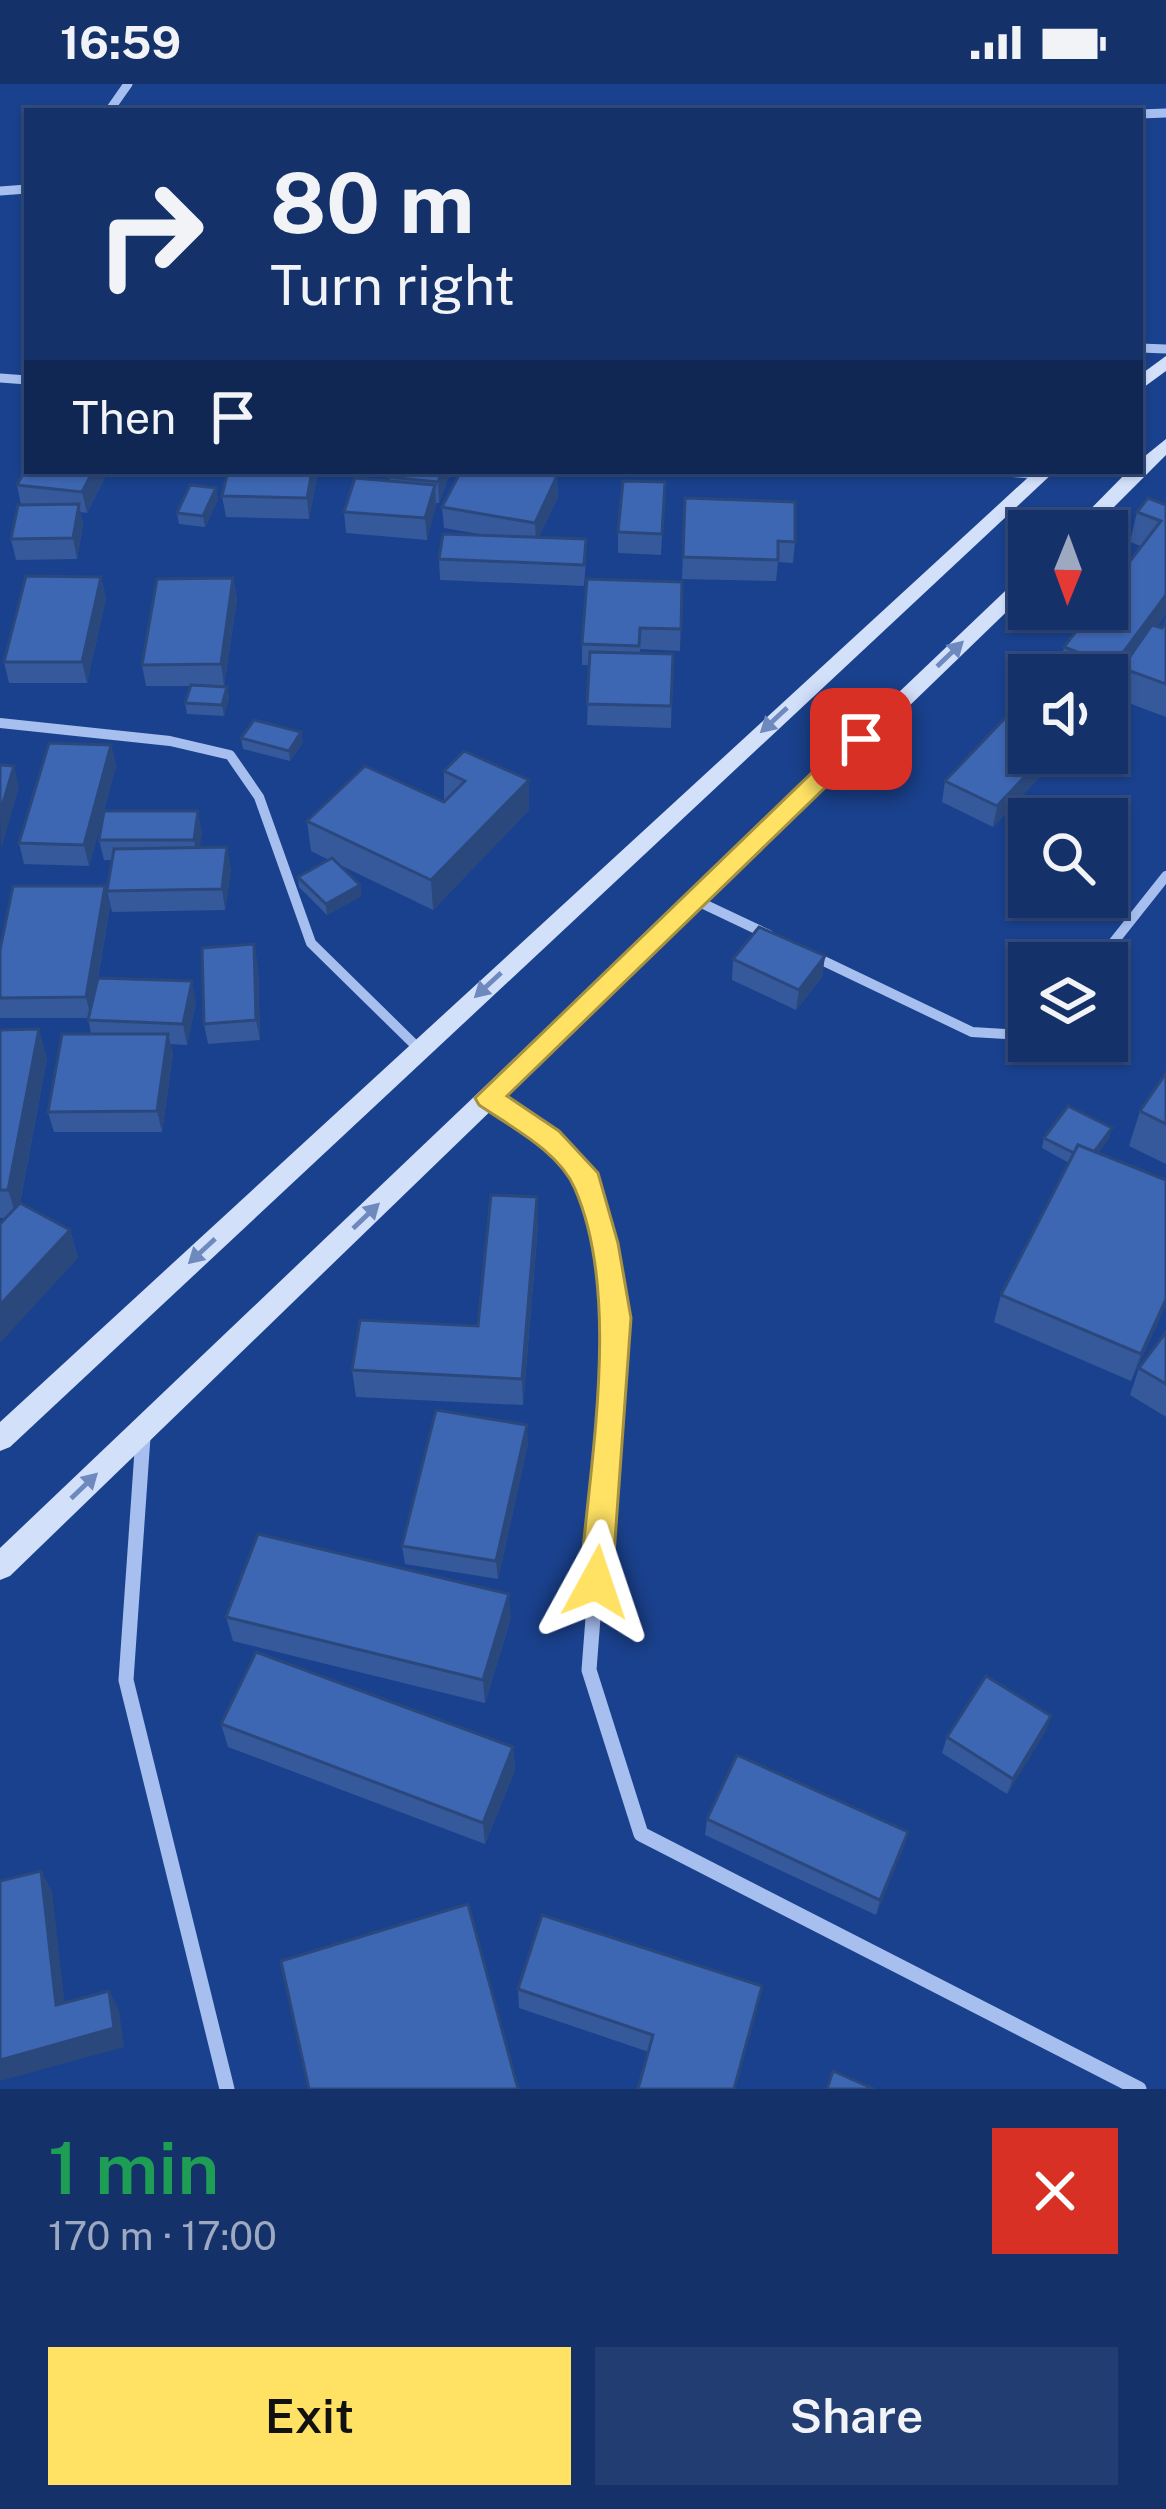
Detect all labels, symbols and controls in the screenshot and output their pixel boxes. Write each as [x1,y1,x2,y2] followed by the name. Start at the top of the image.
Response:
[60,16,181,69] text: 16:59
[270,153,474,252] text: 80 m
[72,156,228,312] icon: right
[270,254,515,317] text: Turn right
[200,384,266,450] icon: arrive
[72,391,176,444] text: Then
[1008,510,1128,630] north arrow
[1008,510,1128,1062] map controls
[935,641,964,669] one-way arrow
[1008,654,1128,774] button: sound
[810,688,912,790] pin
[760,706,789,734] one-way arrow
[828,706,894,772] icon: arrive
[1008,798,1128,918] button: search
[1008,942,1128,1062] button: layers
[473,971,502,999] one-way arrow
[351,1202,380,1230] one-way arrow
[188,1237,217,1264] one-way arrow
[70,1472,99,1500] one-way arrow
[533,1519,659,1645] position arrow
[48,2126,219,2210] text: 1 min
[992,2128,1118,2254] button: close
[48,2213,277,2259] text: 170 m · 17:00
[48,2347,571,2485] button: Exit
[595,2347,1118,2485] button: Share

